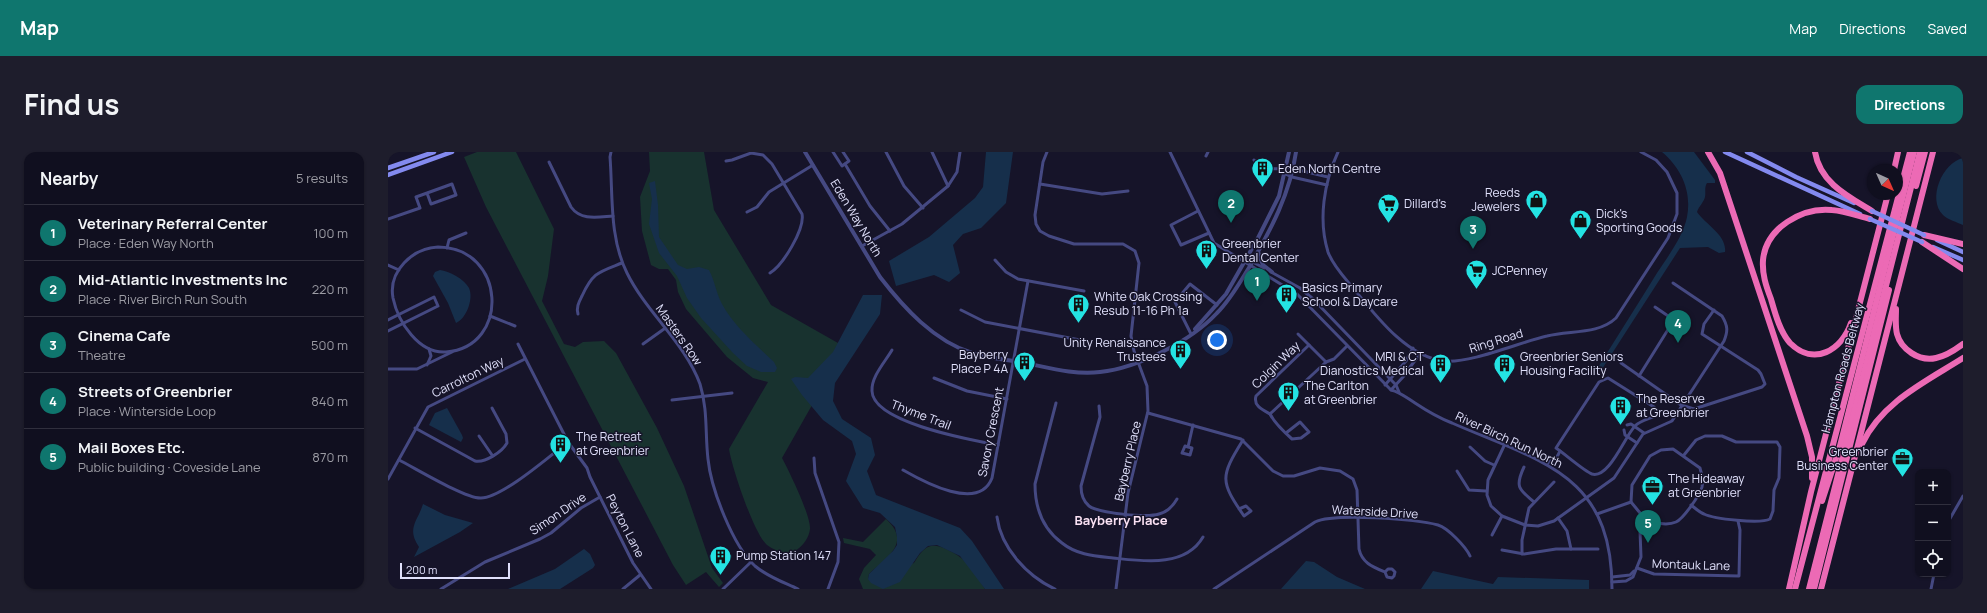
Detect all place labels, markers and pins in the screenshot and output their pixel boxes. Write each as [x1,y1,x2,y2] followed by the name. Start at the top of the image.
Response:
[1249,156,1275,189] building icon: Eden North Centre
[1278,160,1381,177] place label: Eden North Centre
[1471,184,1520,215] place label: Reeds Jewelers
[1523,187,1549,220] shop icon: Reeds Jewelers
[1218,190,1244,223] pin: 2
[1375,191,1401,224] supermarket icon: Dillard's
[1404,195,1446,212] place label: Dillard's
[1596,205,1682,236] place label: Dick's Sporting Goods
[1567,208,1593,241] shop icon: Dick's Sporting Goods
[1460,216,1486,249] pin: 3
[1222,235,1300,266] place label: Greenbrier Dental Center
[1194,238,1220,271] building icon: Greenbrier Dental Center
[1463,258,1489,291] supermarket icon: JCPenney
[1492,262,1548,279] place label: JCPenney
[1244,268,1270,301] pin: 1
[1302,279,1398,310] place label: Basics Primary School & Daycare
[1273,282,1299,315] building icon: Basics Primary School & Daycare
[1094,288,1202,319] place label: White Oak Crossing Resub 11-16 Ph 1a
[1066,291,1092,324] building icon: White Oak Crossing Resub 11-16 Ph 1a
[1665,310,1691,343] pin: 4
[1063,334,1166,365] place label: Unity Renaissance Trustees
[1168,337,1194,370] building icon: Unity Renaissance Trustees
[951,346,1009,377] place label: Bayberry Place P 4A
[1320,348,1425,379] place label: MRI & CT Dianostics Medical
[1520,348,1623,379] place label: Greenbrier Seniors Housing Facility
[1011,349,1037,382] building icon: Bayberry Place P 4A
[1427,351,1453,384] building icon: MRI & CT Dianostics Medical
[1492,351,1518,384] building icon: Greenbrier Seniors Housing Facility
[1304,377,1378,408] place label: The Carlton at Greenbrier
[1276,380,1302,413] building icon: The Carlton at Greenbrier
[1636,390,1710,421] place label: The Reserve at Greenbrier
[1608,393,1634,426] building icon: The Reserve at Greenbrier
[576,428,650,459] place label: The Retreat at Greenbrier
[548,431,574,464] building icon: The Retreat at Greenbrier
[1797,443,1889,474] place label: Greenbrier Business Center
[1890,446,1916,479] office icon: Greenbrier Business Center
[1668,470,1745,501] place label: The Hideaway at Greenbrier
[1640,473,1666,506] office icon: The Hideaway at Greenbrier
[1635,510,1661,543] pin: 5
[708,543,734,576] building icon: Pump Station 147
[736,547,831,564] place label: Pump Station 147

